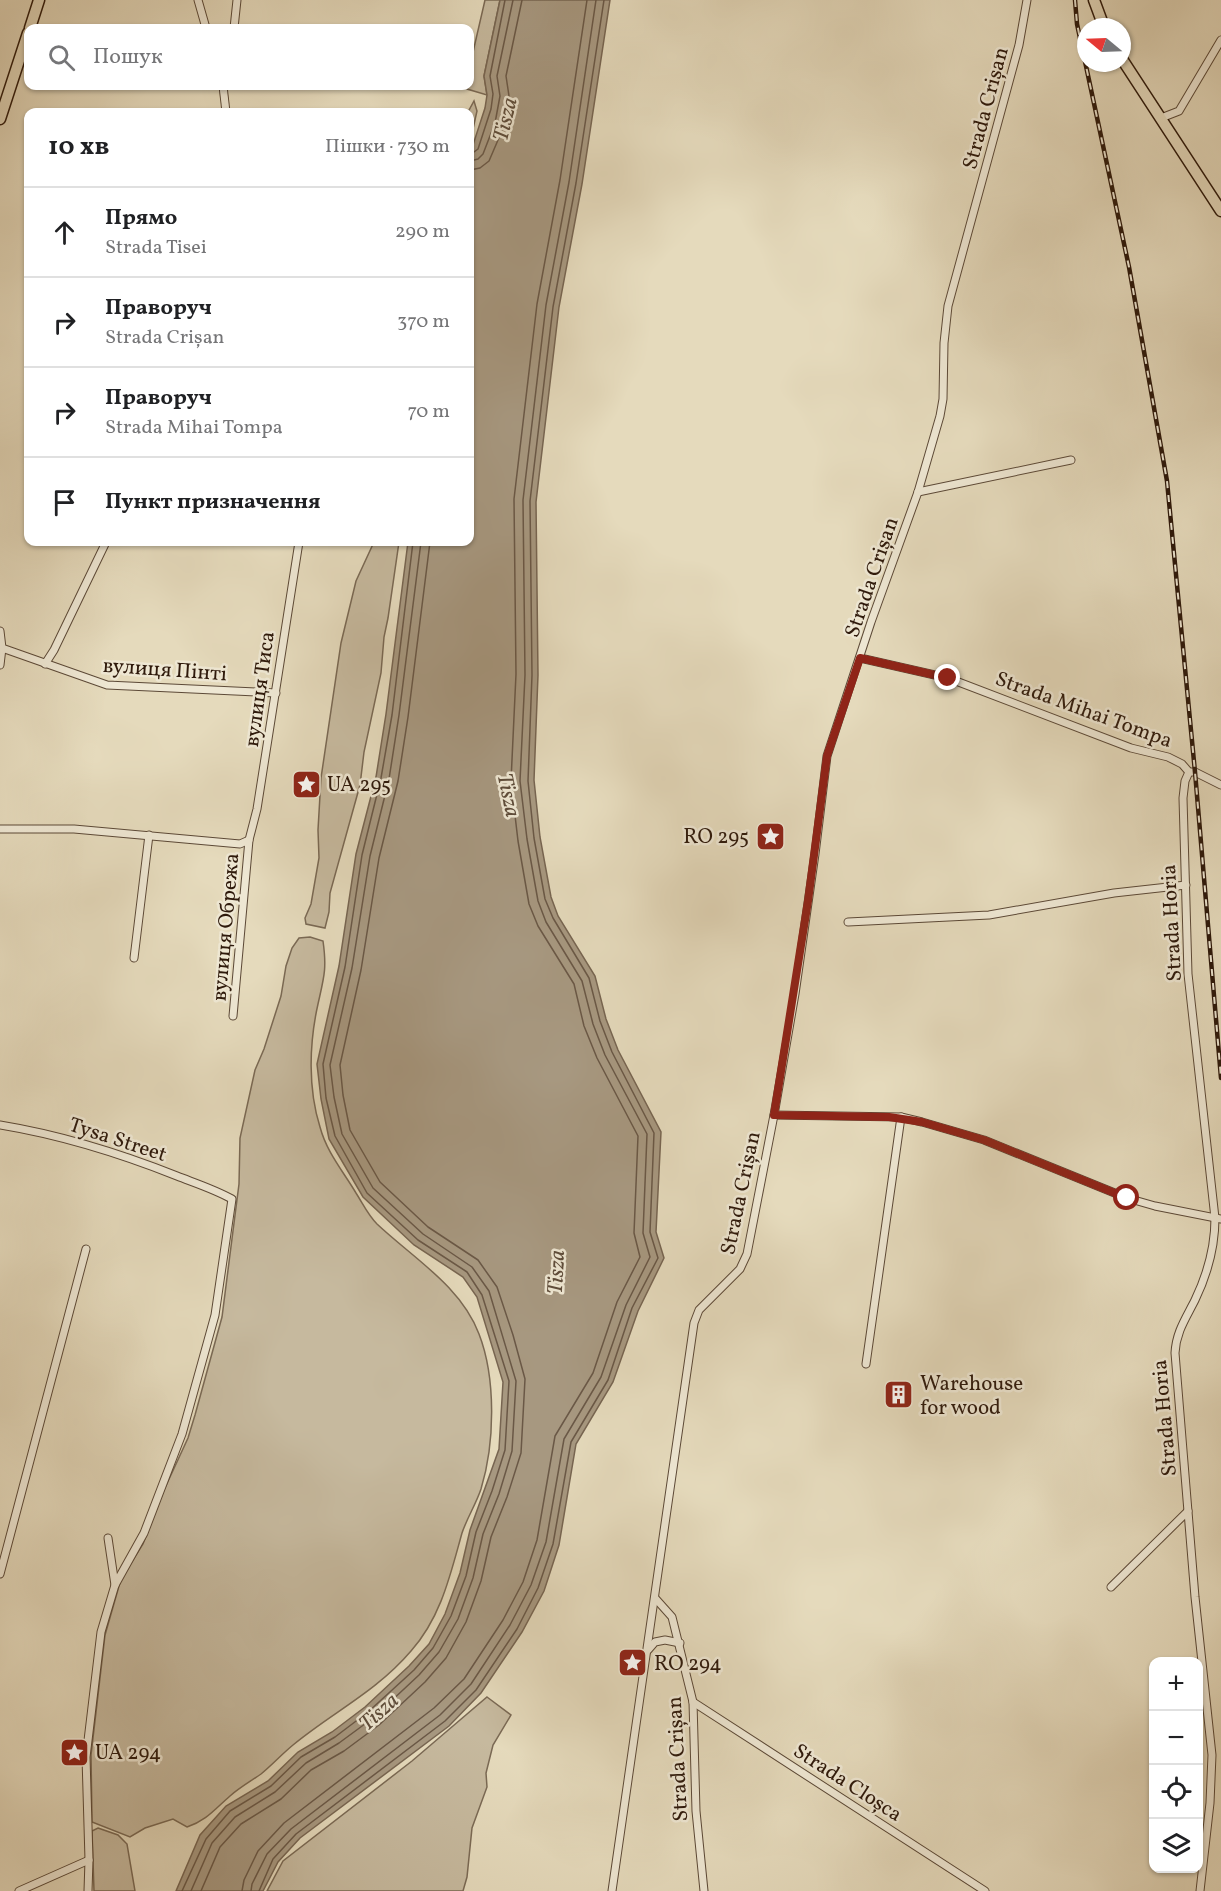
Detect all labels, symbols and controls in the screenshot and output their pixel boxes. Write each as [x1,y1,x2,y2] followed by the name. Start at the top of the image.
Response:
[1077,18,1131,72] north arrow
[24,24,474,90] search box
[45,41,78,74] icon: search
[93,42,163,73] text: Пошук
[956,44,1017,173] street label: Strada Crișan
[486,95,527,145] water label: Tisza
[48,129,109,165] text: 10 хв
[325,133,450,161] text: Пішки · 730 m
[105,203,177,234] text: Прямо
[48,216,81,249] icon: ahead
[395,218,450,246] text: 290 m
[105,234,207,262] text: Strada Tisei
[105,293,212,324] text: Праворуч
[48,306,81,339] icon: right
[397,308,450,336] text: 370 m
[105,324,225,352] text: Strada Crișan
[105,383,212,414] text: Праворуч
[48,396,81,429] icon: right
[407,398,450,426] text: 70 m
[105,414,283,442] text: Strada Mihai Tompa
[48,486,81,519] icon: arrive
[105,487,321,518] text: Пункт призначення
[838,513,907,642] street label: Strada Crișan
[238,630,283,749] street label: вулиця Тиса
[102,652,228,689] street label: вулиця Пінті
[934,664,960,690] route end
[991,665,1176,756] street label: Strada Mihai Tompa
[290,768,322,800] place icon: UA 295
[327,771,391,800] place label: UA 295
[488,771,527,820] water label: Tisza
[754,820,786,852] place icon: RO 295
[683,823,749,852] place label: RO 295
[206,852,247,1002] street label: вулиця Обрежа
[1155,864,1190,982] street label: Strada Horia
[65,1111,170,1170] street label: Tysa Street
[714,1129,769,1258] street label: Strada Crișan
[1113,1184,1139,1210] route start
[541,1249,574,1295] water label: Tisza
[1146,1358,1185,1478] street label: Strada Horia
[920,1370,1023,1423] place label: Warehouse for wood
[883,1379,915,1411] building icon: Warehouse for wood
[617,1647,649,1679] place icon: RO 294
[654,1650,722,1679] place label: RO 294
[1149,1657,1203,1873] map controls
[1149,1657,1203,1711] button: +
[353,1687,406,1739] water label: Tisza
[661,1695,696,1822] street label: Strada Crișan
[1149,1711,1203,1765] button: −
[58,1736,90,1768] place icon: UA 294
[787,1737,907,1829] street label: Strada Cloșca
[95,1739,161,1768] place label: UA 294
[1149,1765,1203,1819] button: locate
[1149,1819,1203,1873] button: layers

